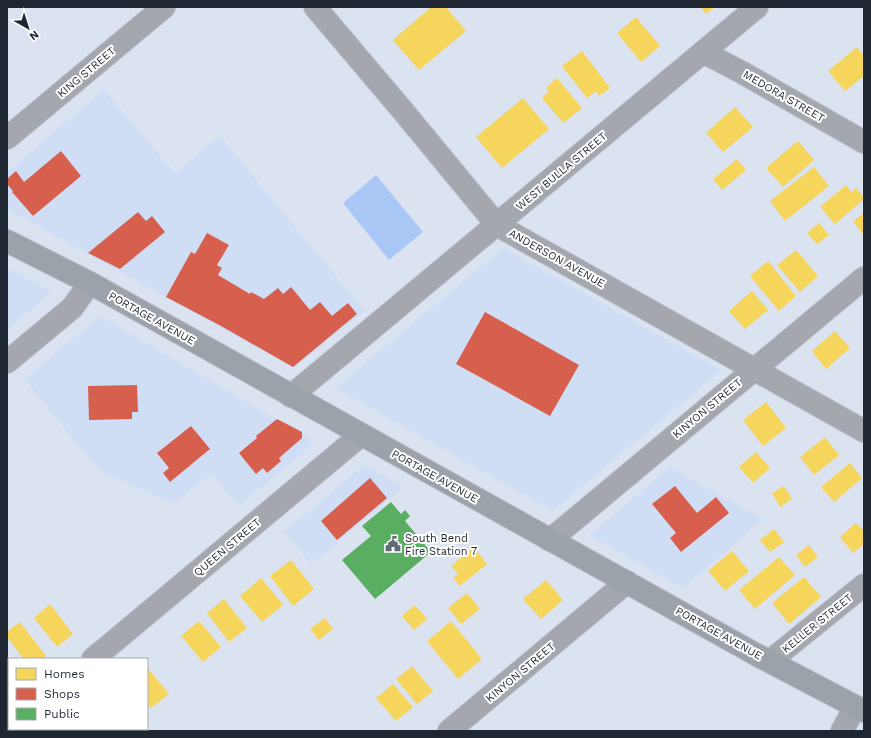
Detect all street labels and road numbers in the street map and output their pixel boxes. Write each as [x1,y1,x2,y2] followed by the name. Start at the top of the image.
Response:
[55,44,118,100] street label: KING STREET
[741,68,827,125] street label: MEDORA STREET
[513,129,610,213] street label: WEST BULLA STREET
[506,227,607,290] street label: ANDERSON AVENUE
[106,289,197,348] street label: PORTAGE AVENUE
[670,376,745,441] street label: KINYON STREET
[389,447,480,506] street label: PORTAGE AVENUE
[191,515,264,579] street label: QUEEN STREET
[779,591,855,656] street label: KELLER STREET
[673,604,764,663] street label: PORTAGE AVENUE
[483,640,558,705] street label: KINYON STREET

